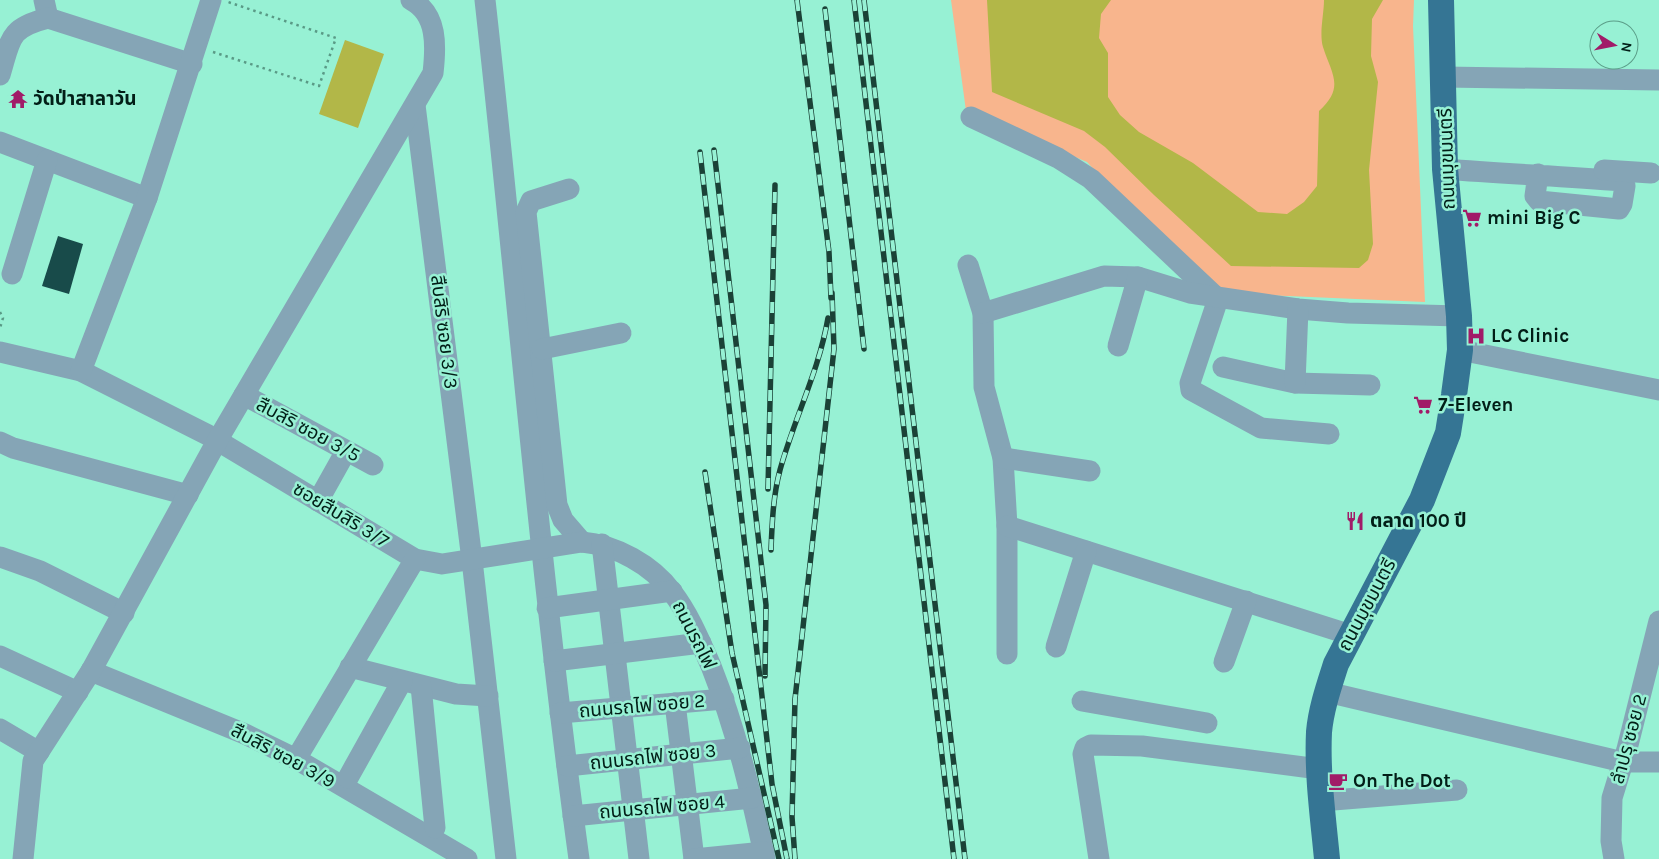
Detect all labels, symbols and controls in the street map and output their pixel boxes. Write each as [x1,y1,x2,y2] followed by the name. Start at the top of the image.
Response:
[1589,20,1639,70] north arrow
[1617,41,1636,54] text: N
[7,88,29,110] temple icon: วัดป่าสาลาวัน
[33,88,137,110] place label: วัดป่าสาลาวัน
[1434,108,1460,210] street label: ถนนมุขมนตรี
[1461,207,1483,229] supermarket icon: mini Big C
[1487,207,1581,229] place label: mini Big C
[426,274,462,390] street label: สืบสิริ ซอย 3/3
[1465,325,1487,347] hospital icon: LC Clinic
[1491,325,1569,347] place label: LC Clinic
[252,393,364,467] street label: สืบสิริ ซอย 3/5
[1412,394,1434,416] supermarket icon: 7-Eleven
[1438,394,1513,416] place label: 7-Eleven
[289,478,393,552] street label: ซอยสืบสิริ 3/7
[1344,510,1366,532] restaurant icon: ตลาด 100 ปี
[1370,510,1467,532] place label: ตลาด 100 ปี
[1333,555,1401,655] street label: ถนนมุขมนตรี
[667,597,721,673] street label: ถนนรถไฟ
[578,690,706,722] street label: ถนนรถไฟ ซอย 2
[1606,692,1652,786] street label: ลำปรุ ซอย 2
[227,719,339,793] street label: สืบสิริ ซอย 3/9
[589,739,717,775] street label: ถนนรถไฟ ซอย 3
[1327,770,1349,792] cafe icon: On The Dot
[1353,770,1451,792] place label: On The Dot
[598,791,726,823] street label: ถนนรถไฟ ซอย 4

